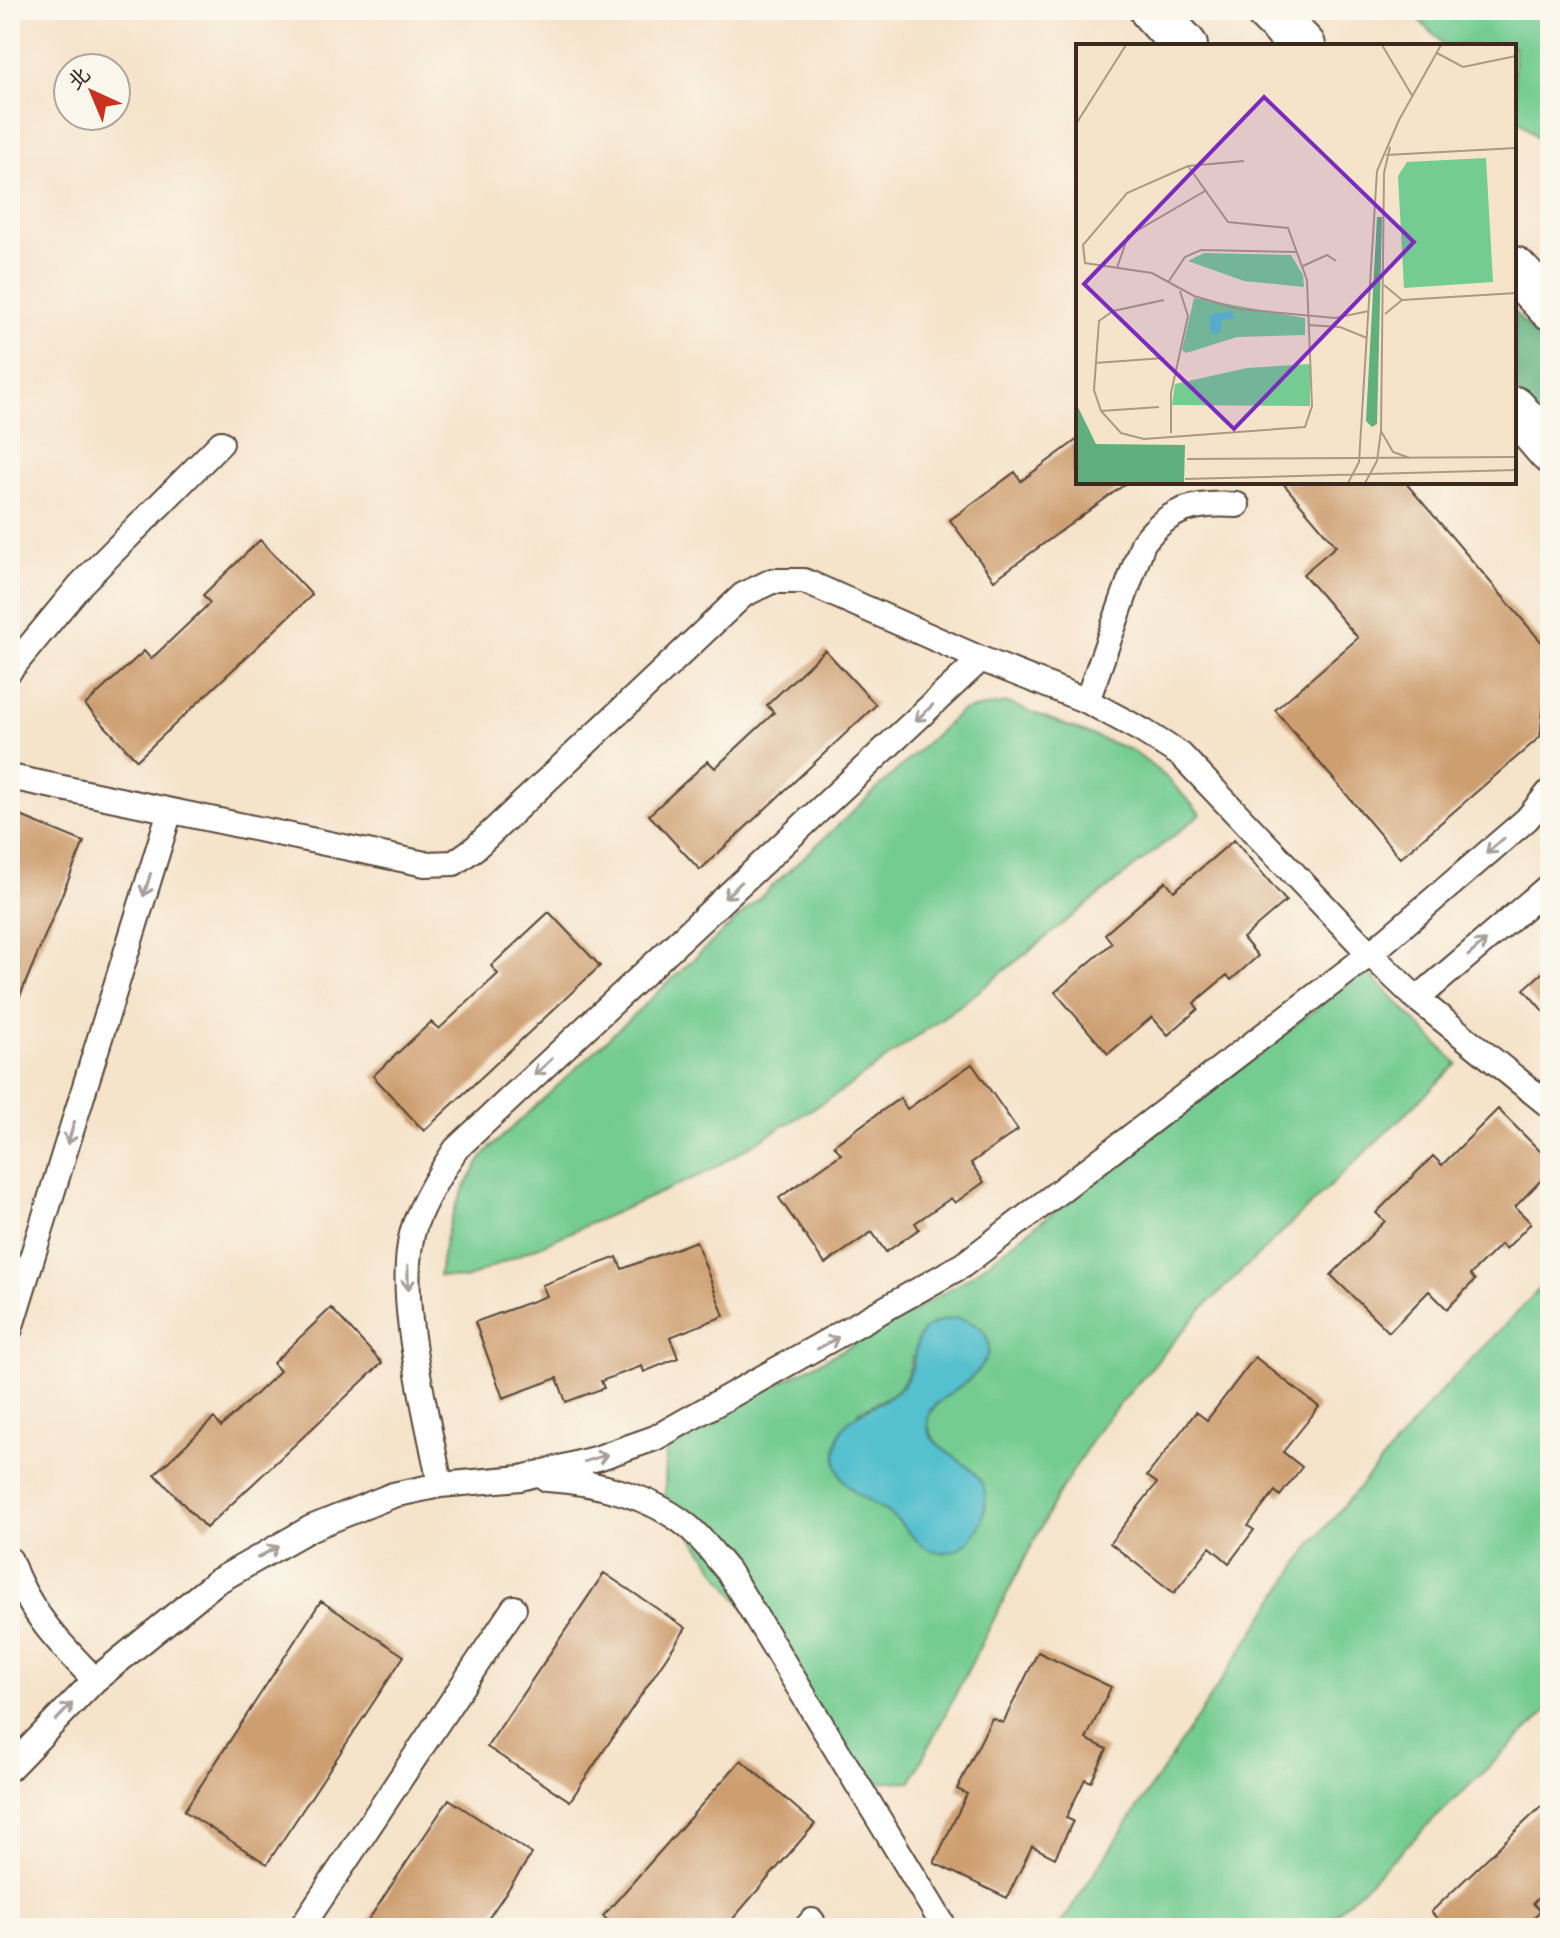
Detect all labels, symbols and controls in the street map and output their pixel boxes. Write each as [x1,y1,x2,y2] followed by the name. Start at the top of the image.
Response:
[1076,44,1516,484] inset map
[52,52,132,132] north arrow
[60,59,96,95] text: 北
[914,703,934,721] one-way arrow
[1485,837,1506,855] one-way arrow
[139,872,153,897] one-way arrow
[724,880,744,898] one-way arrow
[1466,939,1486,957] one-way arrow
[533,1058,553,1077] one-way arrow
[62,1121,77,1146] one-way arrow
[401,1264,416,1291] one-way arrow
[816,1335,839,1351] one-way arrow
[582,1450,608,1465] one-way arrow
[256,1544,279,1560] one-way arrow
[54,1703,73,1722] one-way arrow

